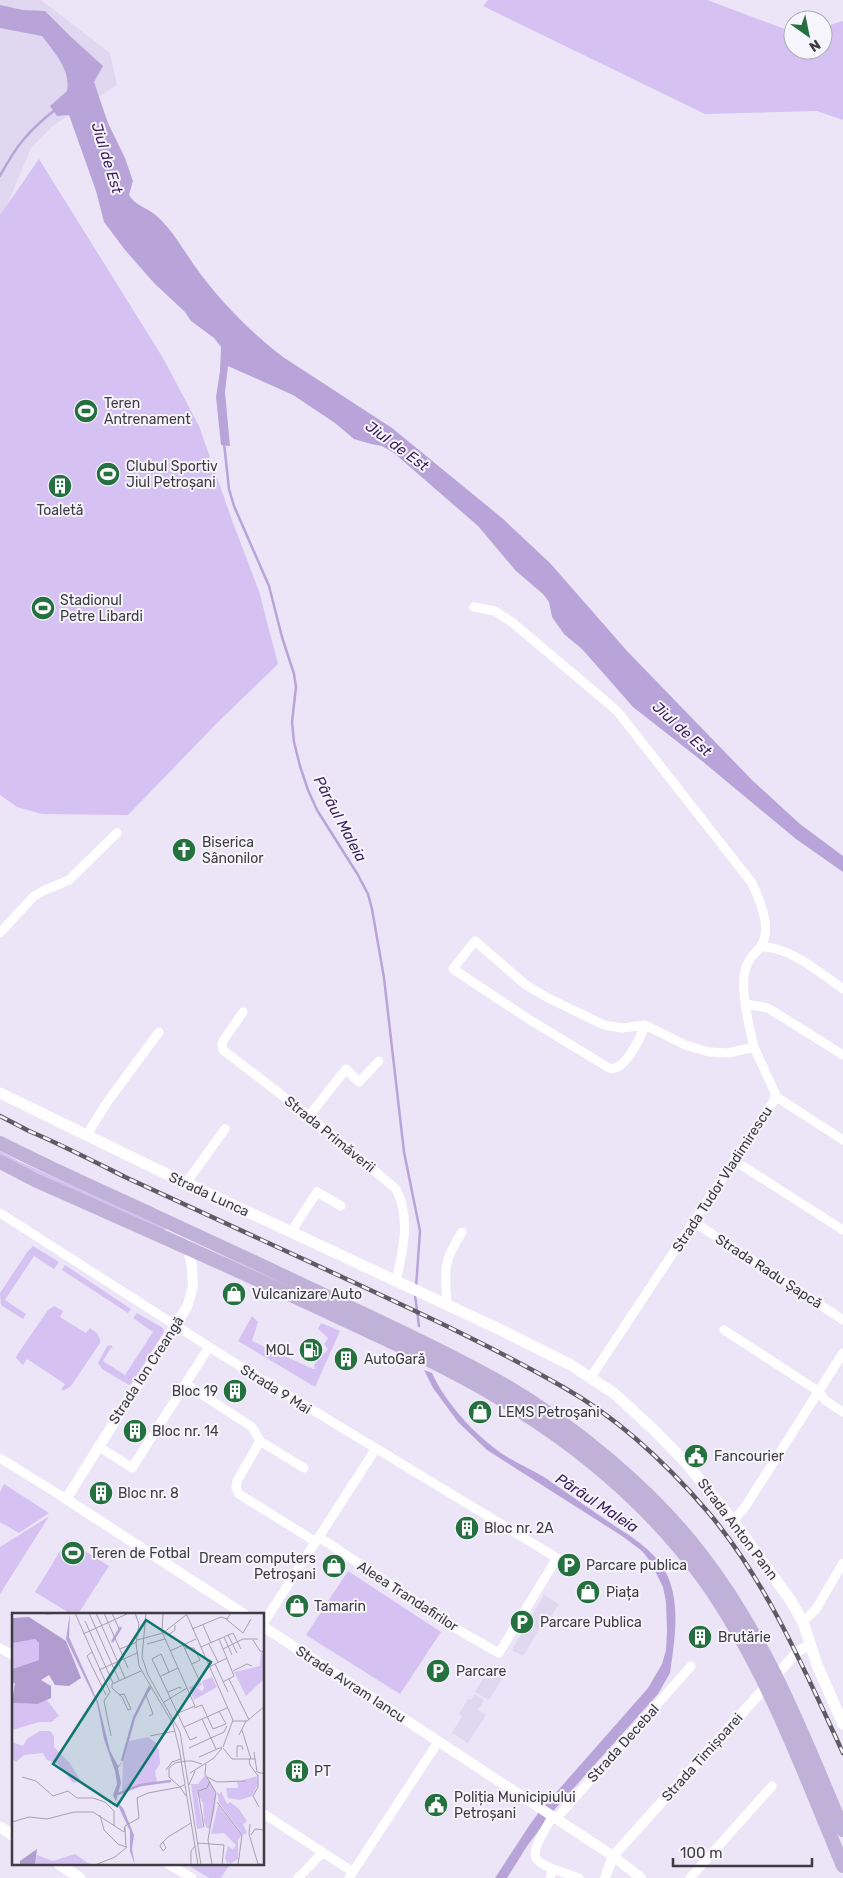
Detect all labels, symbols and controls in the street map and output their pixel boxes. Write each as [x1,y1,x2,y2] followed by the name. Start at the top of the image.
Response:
[783,10,833,60] north arrow
[806,36,824,55] text: N
[88,120,126,196] water label: Jiul de Est
[104,395,191,428] place label: Teren Antrenament
[73,398,99,424] sports icon: Teren Antrenament
[362,417,432,475] water label: Jiul de Est
[126,458,218,491] place label: Clubul Sportiv Jiul Petroșani
[95,461,121,487] sports icon: Clubul Sportiv Jiul Petroșani
[47,473,73,499] building icon: Toaletă
[37,502,83,519] place label: Toaletă
[60,592,143,625] place label: Stadionul Petre Libardi
[30,595,56,621] sports icon: Stadionul Petre Libardi
[649,698,715,760] water label: Jiul de Est
[310,773,370,865] water label: Pârâul Maleia
[202,834,264,867] place label: Biserica Sânonilor
[171,837,197,863] church icon: Biserica Sânonilor
[281,1093,378,1176] street label: Strada Primăverii
[669,1103,776,1255] street label: Strada Tudor Vladimirescu
[166,1168,252,1220] street label: Strada Lunca
[712,1231,825,1312] street label: Strada Radu Șapcă
[221,1281,247,1307] shop icon: Vulcanizare Auto
[252,1286,362,1303] place label: Vulcanizare Auto
[105,1313,188,1427] street label: Strada Ion Creangă
[298,1337,324,1363] fuel station icon: MOL
[266,1342,294,1359] place label: MOL
[333,1346,359,1372] building icon: AutoGară
[364,1351,425,1368] place label: AutoGară
[237,1361,314,1418] street label: Strada 9 Mai
[222,1378,248,1404] building icon: Bloc 19
[172,1383,218,1400] place label: Bloc 19
[467,1399,493,1425] shop icon: LEMS Petroşani
[498,1404,600,1421] place label: LEMS Petroşani
[122,1418,148,1444] building icon: Bloc nr. 14
[152,1423,219,1440] place label: Bloc nr. 14
[683,1443,709,1469] public building icon: Fancourier
[714,1448,785,1465] place label: Fancourier
[552,1470,642,1536] water label: Pârâul Maleia
[694,1475,781,1584] street label: Strada Anton Pann
[88,1480,114,1506] building icon: Bloc nr. 8
[118,1485,179,1502] place label: Bloc nr. 8
[454,1515,480,1541] building icon: Bloc nr. 2A
[484,1520,554,1537] place label: Bloc nr. 2A
[60,1540,86,1566] sports icon: Teren de Fotbal
[90,1545,190,1562] place label: Teren de Fotbal
[199,1550,316,1583] place label: Dream computers Petroșani
[556,1552,582,1578] parking icon: Parcare publica
[321,1553,347,1579] shop icon: Dream computers Petroșani
[354,1557,462,1636] street label: Aleea Trandafirilor
[586,1557,687,1574] place label: Parcare publica
[575,1579,601,1605] shop icon: Piața
[606,1584,639,1601] place label: Piața
[284,1593,310,1619] shop icon: Tamarin
[314,1598,366,1615] place label: Tamarin
[509,1609,535,1635] parking icon: Parcare Publica
[12,1613,265,1866] inset map
[540,1614,642,1631] place label: Parcare Publica
[687,1624,713,1650] building icon: Brutărie
[718,1629,771,1646] place label: Brutărie
[292,1642,409,1726] street label: Strada Avram Iancu
[425,1658,451,1684] parking icon: Parcare
[456,1663,506,1680] place label: Parcare
[584,1701,663,1786] street label: Strada Decebal
[658,1710,746,1805] street label: Strada Timișoarei
[284,1758,310,1784] building icon: PT
[314,1763,331,1780] place label: PT
[454,1789,576,1822] place label: Poliția Municipiului Petroșani
[423,1792,449,1818] public building icon: Poliția Municipiului Petroșani
[673,1836,812,1868] scale bar
[680,1844,722,1862] text: 100 m

